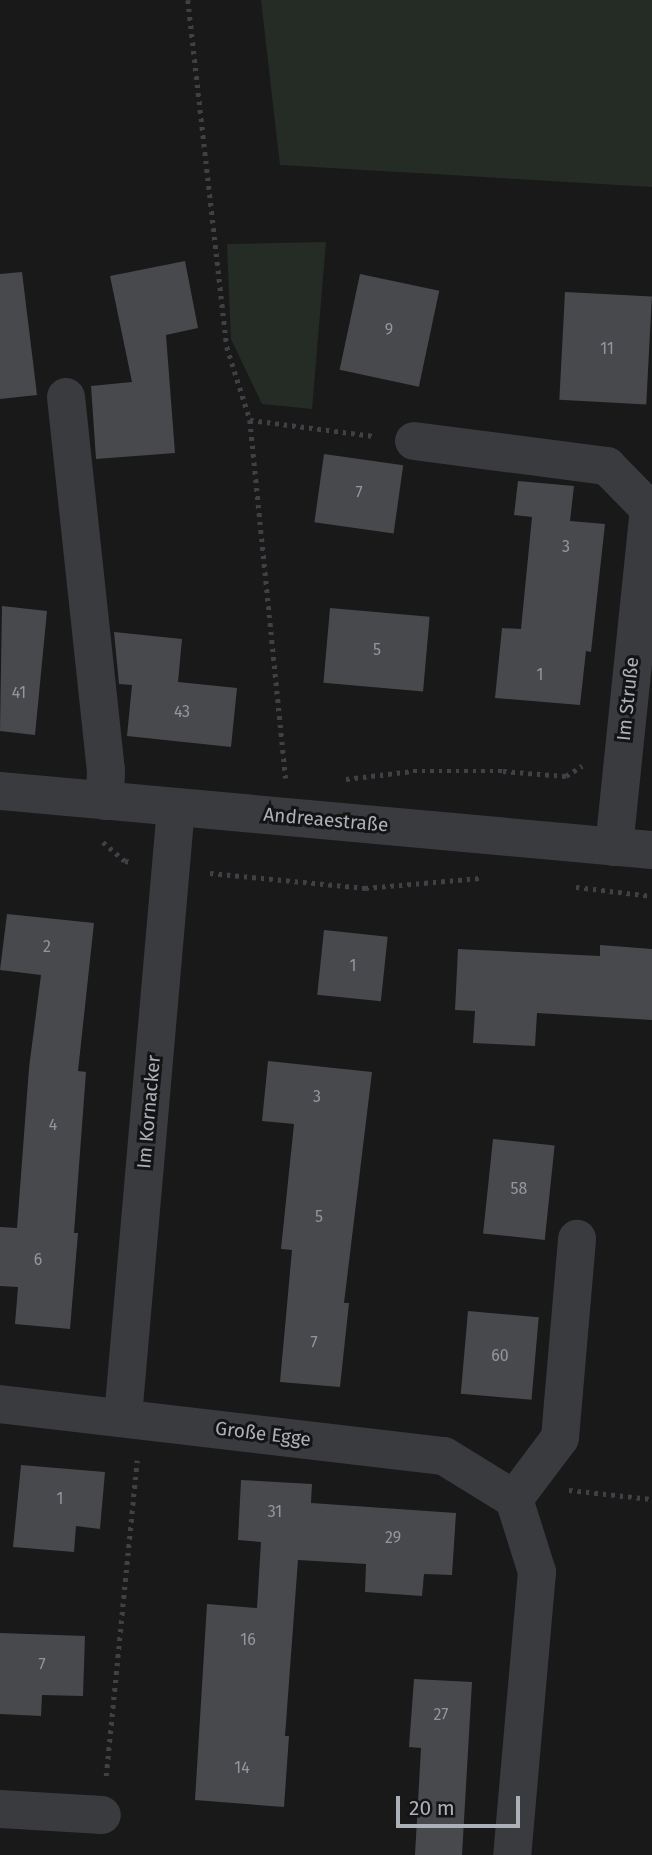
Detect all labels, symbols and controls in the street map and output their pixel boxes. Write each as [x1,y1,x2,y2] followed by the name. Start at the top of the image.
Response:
[385,320,393,340] house number: 9
[600,339,614,359] house number: 11
[355,483,363,503] house number: 7
[562,537,570,557] house number: 3
[373,640,381,660] house number: 5
[612,656,644,742] street label: Im Struße
[537,665,543,685] house number: 1
[12,683,26,703] house number: 41
[174,702,190,722] house number: 43
[263,803,389,837] street label: Andreaestraße
[43,937,51,957] house number: 2
[350,956,356,976] house number: 1
[133,1054,165,1170] street label: Im Kornacker
[313,1087,321,1107] house number: 3
[49,1115,57,1135] house number: 4
[511,1179,527,1199] house number: 58
[315,1207,323,1227] house number: 5
[34,1250,42,1270] house number: 6
[310,1333,318,1353] house number: 7
[491,1346,509,1366] house number: 60
[214,1417,312,1451] street label: Große Egge
[57,1489,63,1509] house number: 1
[268,1502,282,1522] house number: 31
[385,1528,401,1548] house number: 29
[240,1630,256,1650] house number: 16
[38,1655,46,1675] house number: 7
[434,1705,448,1725] house number: 27
[234,1758,250,1778] house number: 14
[400,1782,524,1826] scale bar
[409,1795,455,1821] text: 20 m

